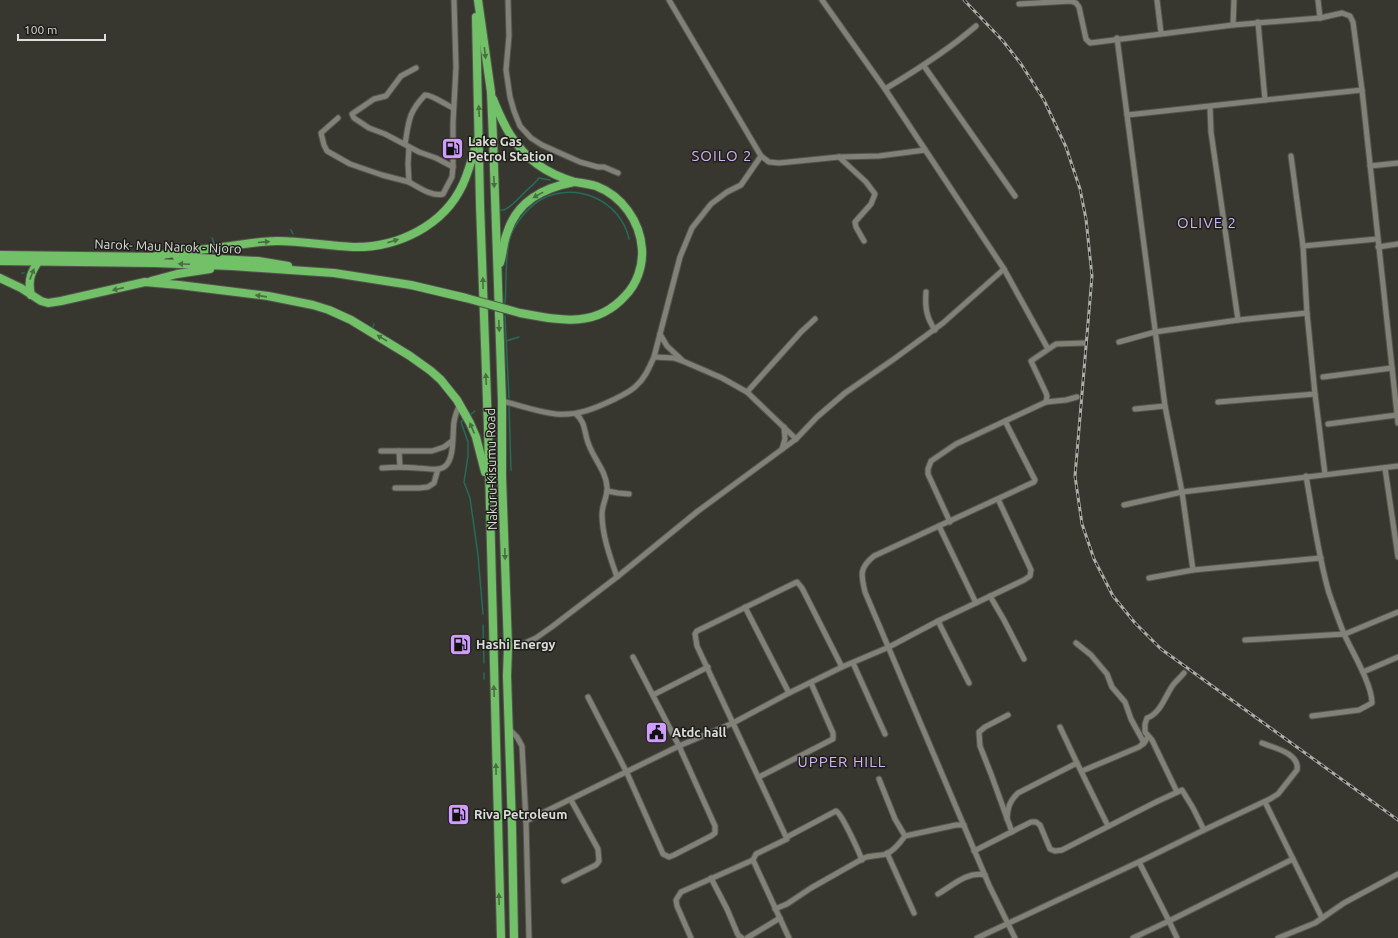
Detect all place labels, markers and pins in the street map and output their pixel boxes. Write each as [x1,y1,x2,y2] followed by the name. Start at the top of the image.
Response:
[468,134,554,163] place label: Lake Gas Petrol Station
[440,135,466,161] fuel station icon: Lake Gas Petrol Station
[447,631,473,657] fuel station icon: Hashi Energy
[476,637,555,651] place label: Hashi Energy
[644,719,670,745] public building icon: Atdc hall
[672,725,726,739] place label: Atdc hall
[446,801,472,827] fuel station icon: Riva Petroleum
[474,807,567,821] place label: Riva Petroleum

